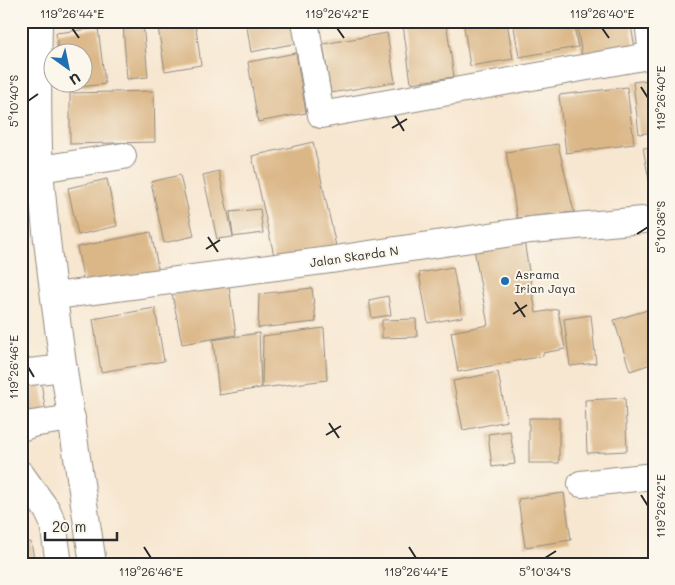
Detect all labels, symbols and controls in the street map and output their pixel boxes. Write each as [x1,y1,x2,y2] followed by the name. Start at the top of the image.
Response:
[40,5,104,21] text: 119°26'44"E
[305,5,369,21] text: 119°26'42"E
[570,5,634,21] text: 119°26'40"E
[42,42,92,92] north arrow
[652,66,668,130] text: 119°26'40"E
[66,69,85,90] text: U
[5,75,21,127] text: 5°10'40"S
[652,201,668,253] text: 5°10'36"S
[309,242,399,270] street label: Jalan Skarda N
[515,266,576,296] place label: Asrama Irian Jaya
[499,275,511,287] marker: Asrama Irian Jaya
[5,335,21,399] text: 119°26'46"E
[652,474,668,538] text: 119°26'42"E
[45,510,118,542] scale bar
[52,516,86,536] text: 20 m
[119,563,183,579] text: 119°26'46"E
[384,563,448,579] text: 119°26'44"E
[519,563,571,579] text: 5°10'34"S

